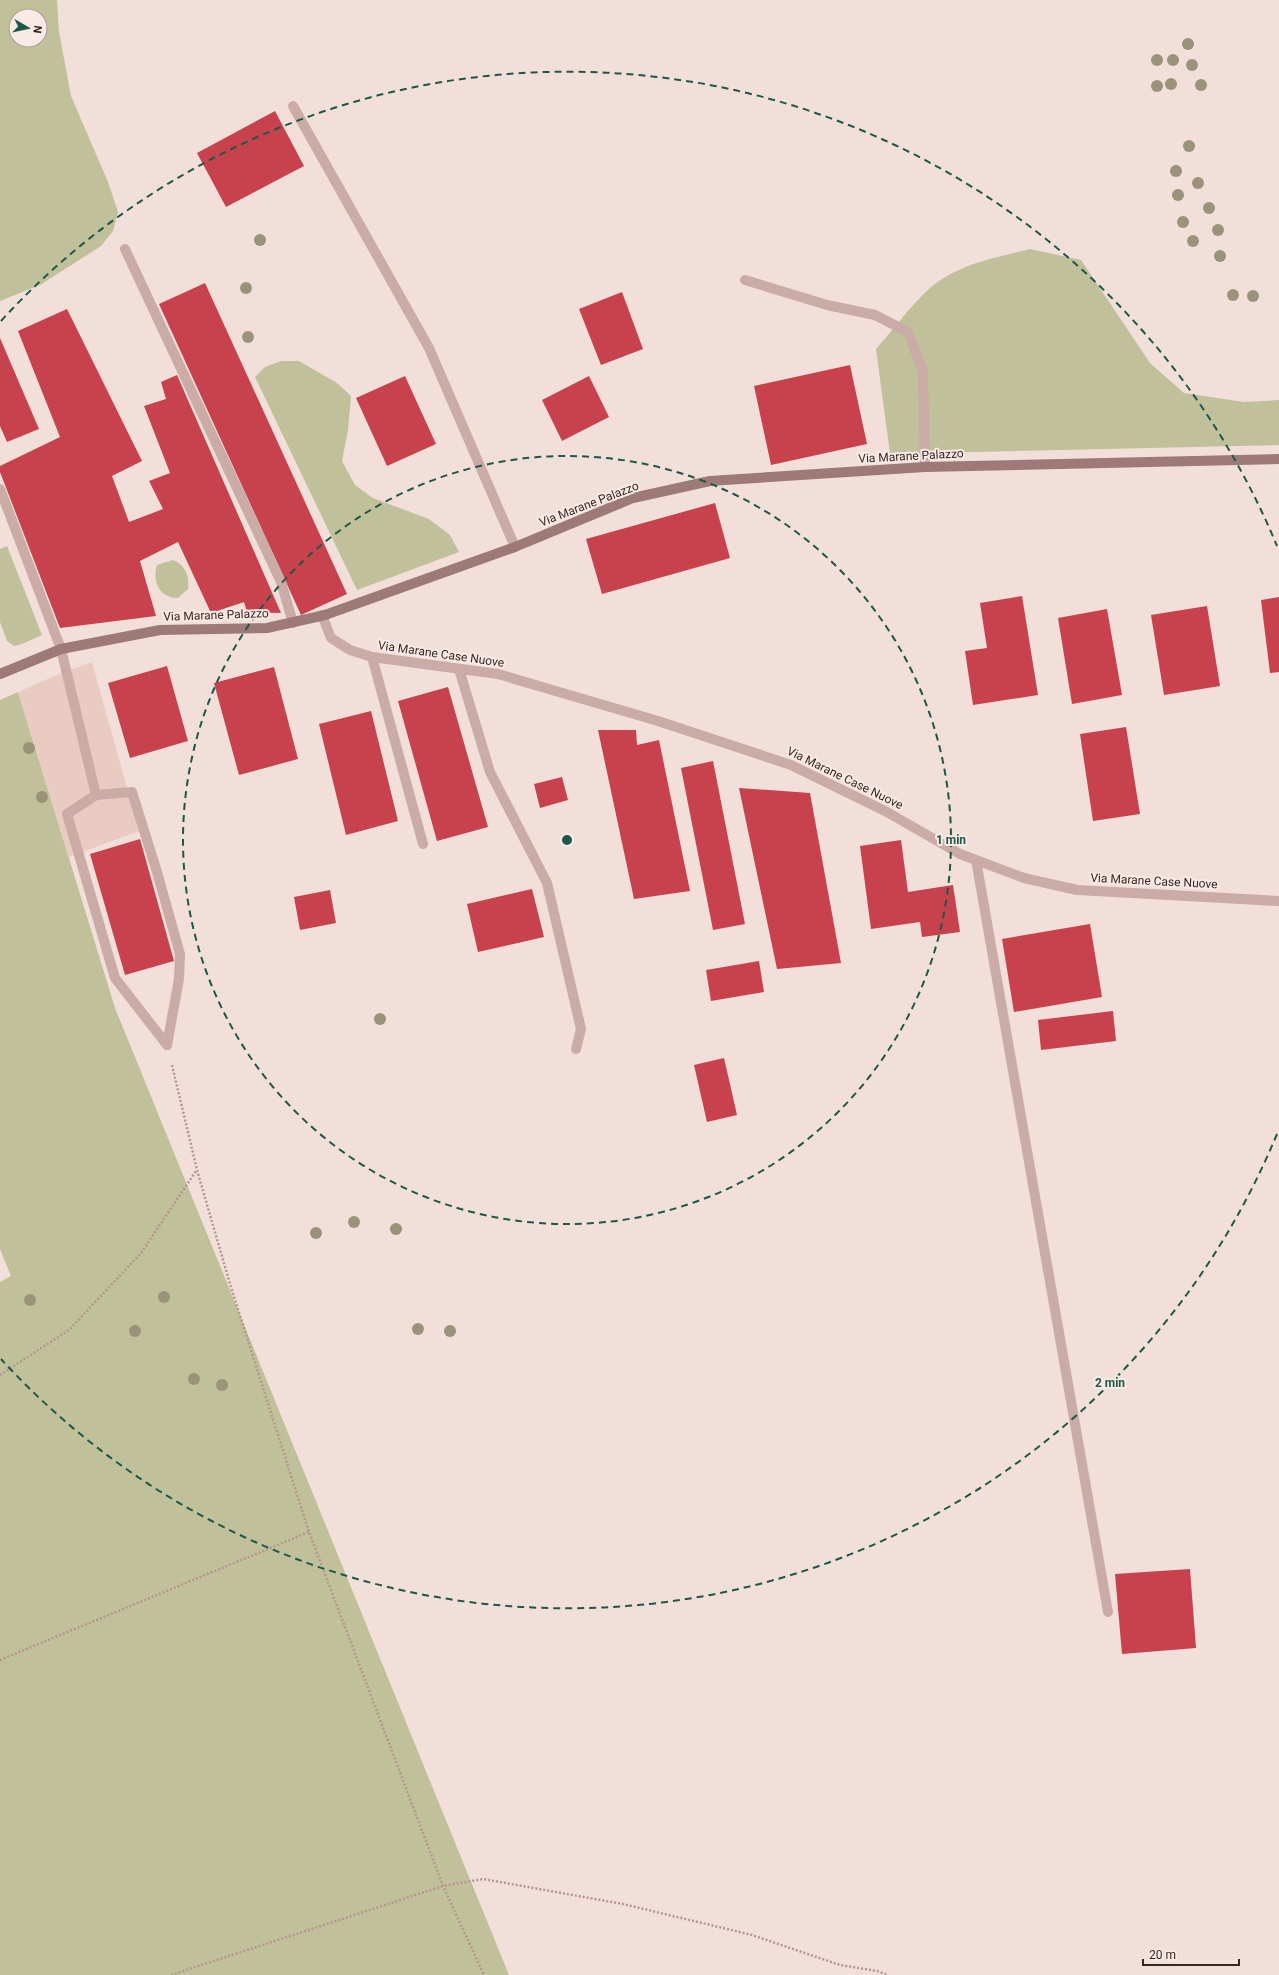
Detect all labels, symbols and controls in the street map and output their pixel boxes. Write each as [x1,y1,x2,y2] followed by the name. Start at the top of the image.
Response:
[8,8,48,48] north arrow
[30,25,44,35] text: N
[858,446,964,466] street label: Via Marane Palazzo
[537,479,641,529] street label: Via Marane Palazzo
[163,606,269,624] street label: Via Marane Palazzo
[377,638,505,670] street label: Via Marane Case Nuove
[785,744,905,812] street label: Via Marane Case Nuove
[560,833,574,847] centre of rings
[936,833,966,847] text: 1 min
[1090,871,1218,891] street label: Via Marane Case Nuove
[1095,1376,1125,1390] text: 2 min
[1143,1941,1239,1967] scale bar
[1149,1948,1176,1962] text: 20 m

